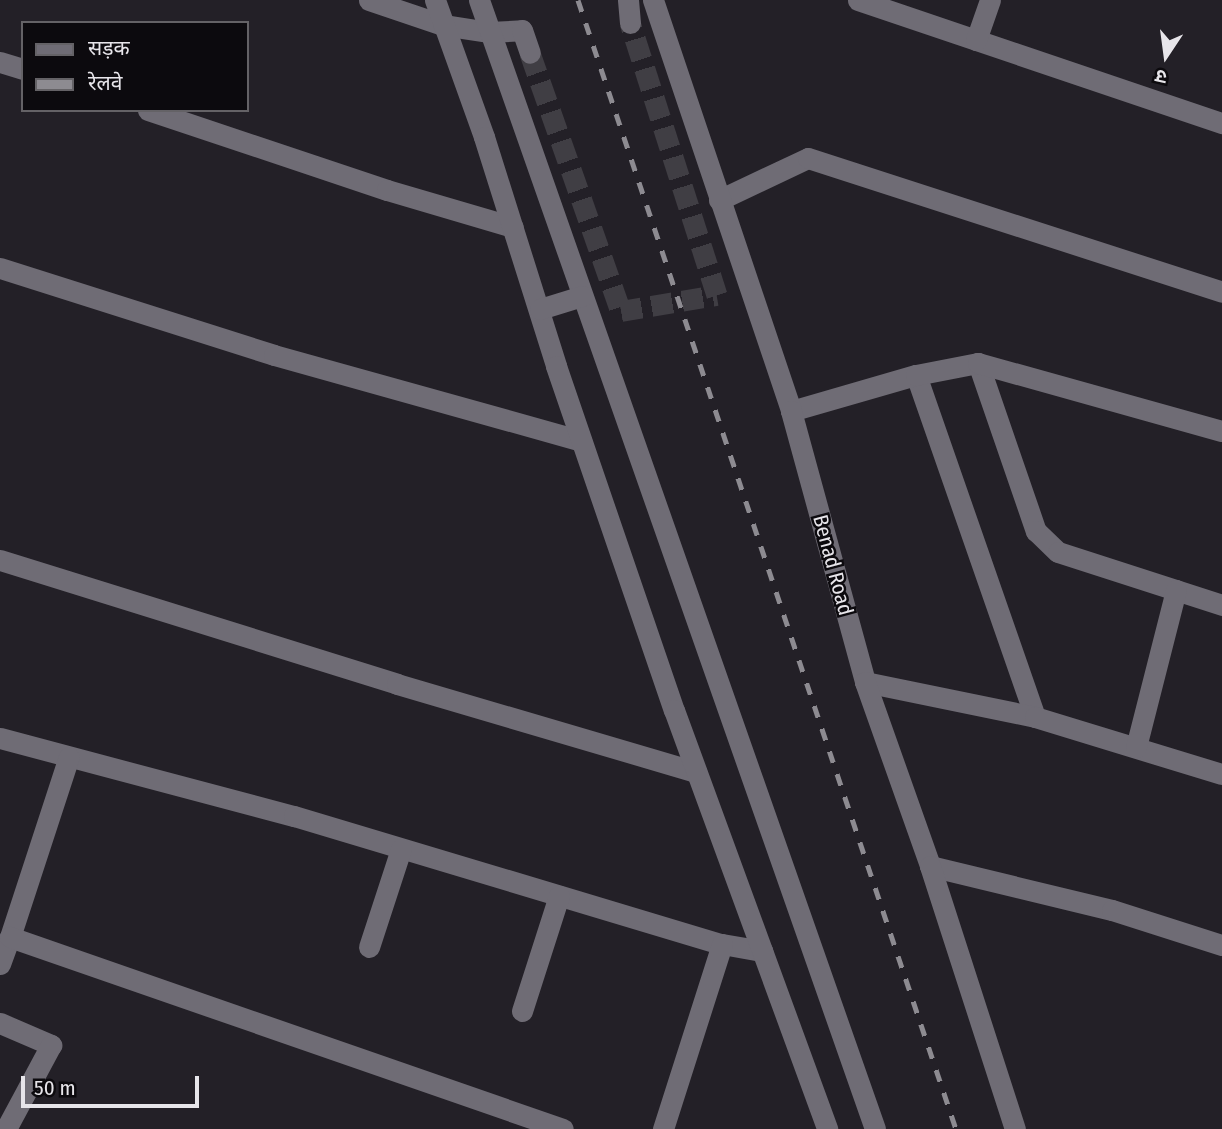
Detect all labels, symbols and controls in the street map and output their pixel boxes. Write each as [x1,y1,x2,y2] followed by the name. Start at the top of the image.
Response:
[21,21,248,112] legend
[1131,21,1201,91] north arrow
[88,35,130,61] text: सड़क
[1153,64,1169,89] text: उ
[88,70,123,96] text: रेलवे
[808,512,858,618] street label: Benad Road
[24,1062,203,1106] scale bar
[34,1075,76,1101] text: 50 m

